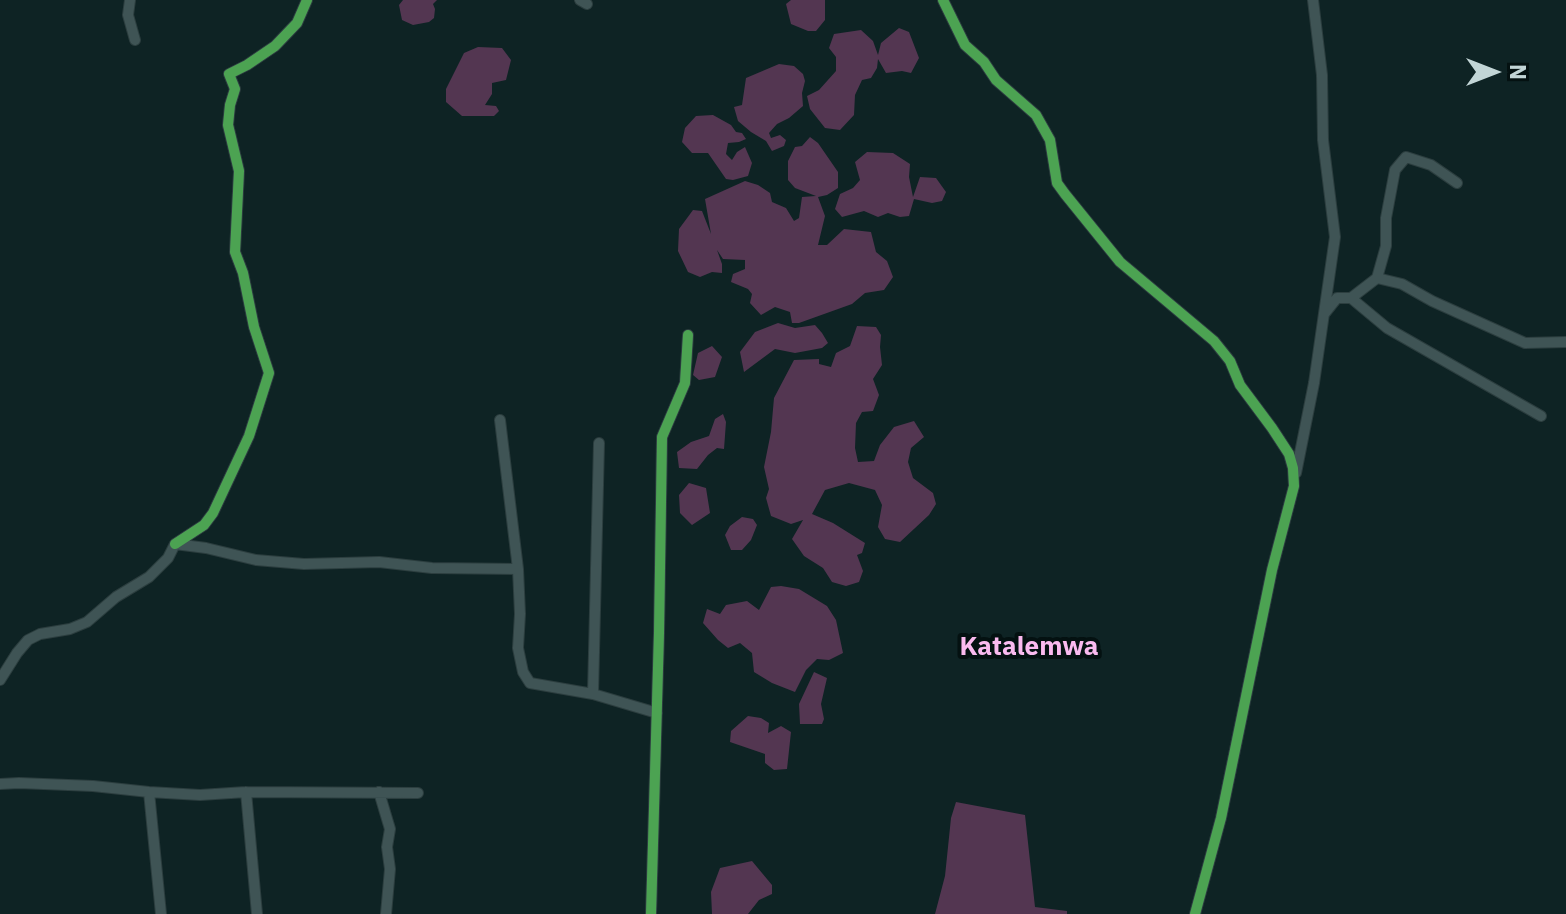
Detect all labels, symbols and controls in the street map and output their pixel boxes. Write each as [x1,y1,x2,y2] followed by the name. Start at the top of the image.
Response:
[1454,32,1534,112] north arrow
[1504,64,1533,80] text: N
[959,631,1099,663] district label: Katalemwa

